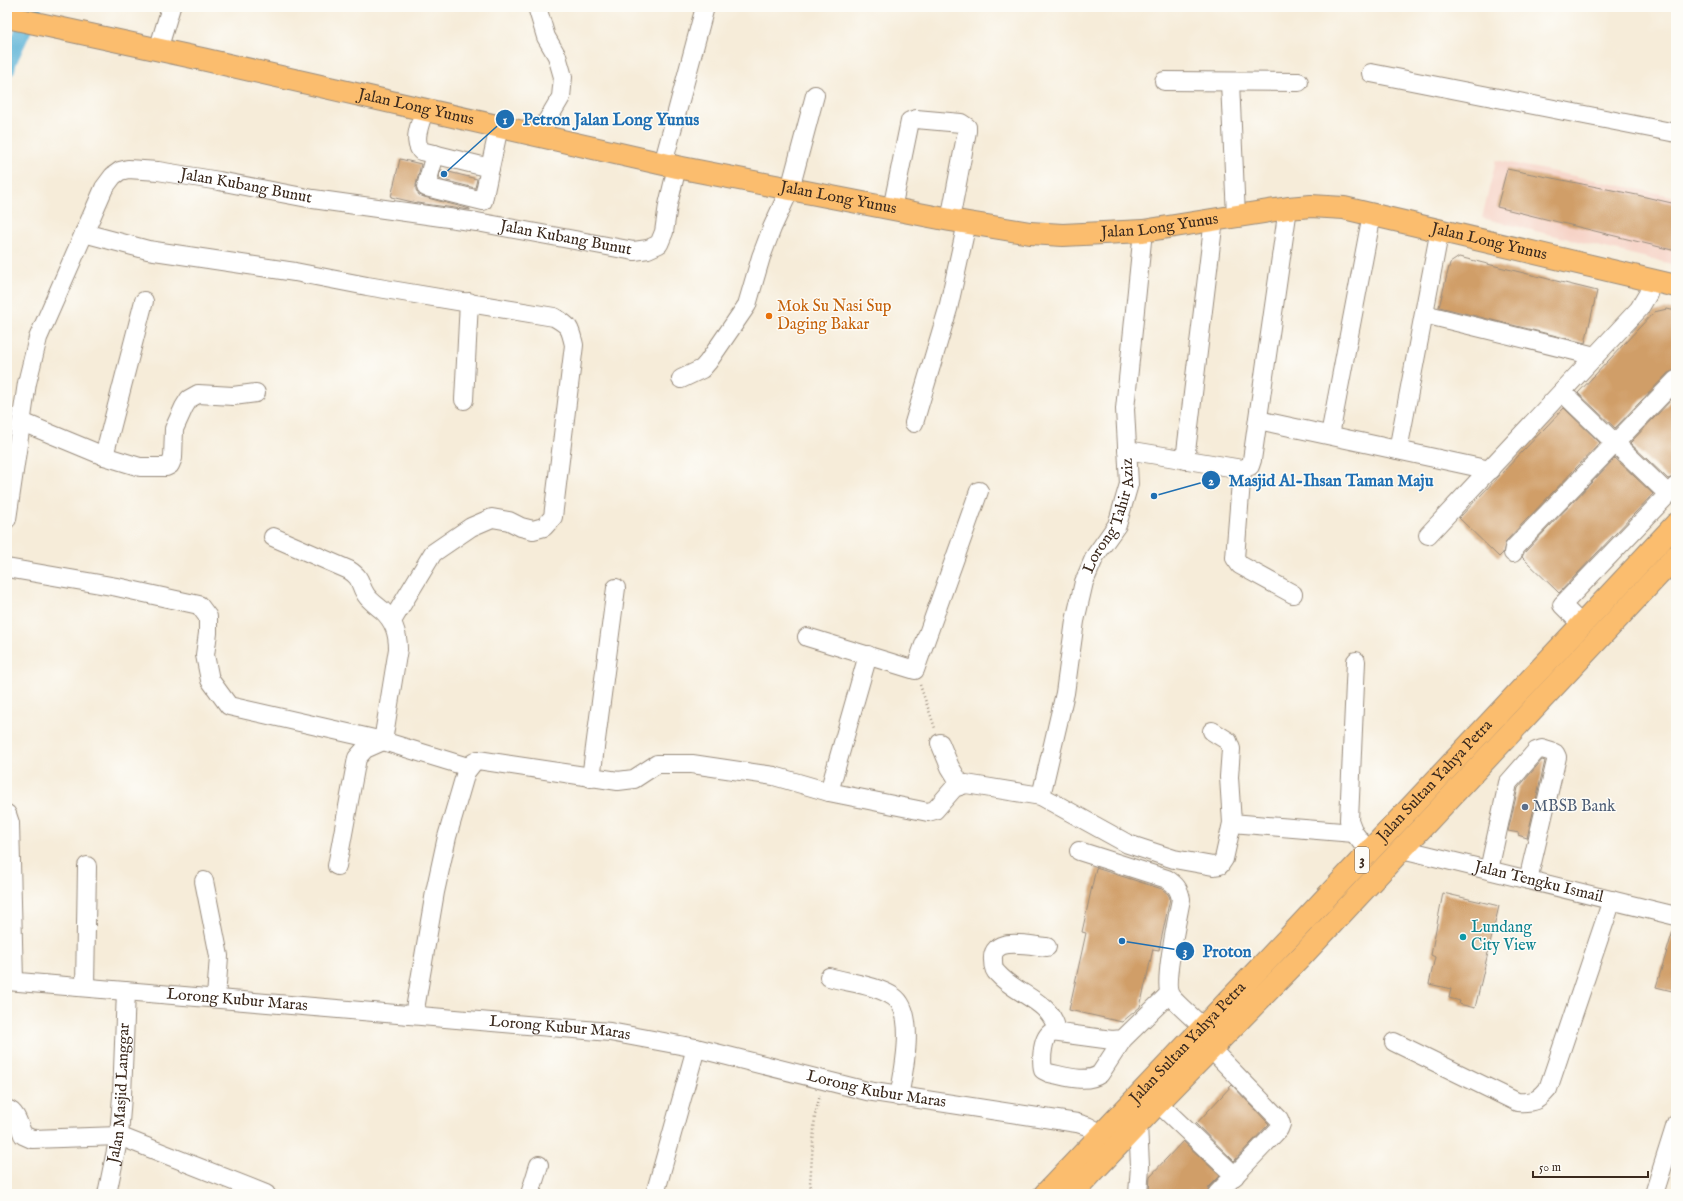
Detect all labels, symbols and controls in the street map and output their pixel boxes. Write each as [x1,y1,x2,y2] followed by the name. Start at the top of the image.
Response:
[354,84,476,131] street label: Jalan Long Yunus
[495,105,708,134] callout: Petron Jalan Long Yunus
[523,110,699,131] text: Petron Jalan Long Yunus
[503,113,508,128] text: 1
[177,164,314,209] street label: Jalan Kubang Bunut
[777,177,899,219] street label: Jalan Long Yunus
[1099,209,1220,243] street label: Jalan Long Yunus
[496,216,634,260] street label: Jalan Kubang Bunut
[1427,218,1549,265] street label: Jalan Long Yunus
[777,297,892,335] place label: Mok Su Nasi Sup Daging Bakar
[764,311,774,321] marker: Mok Su Nasi Sup Daging Bakar
[1079,458,1139,577] street label: Lorong Tahir Aziz
[1201,466,1442,495] callout: Masjid Al-Ihsan Taman Maju
[1229,471,1434,492] text: Masjid Al-Ihsan Taman Maju
[1208,474,1214,489] text: 2
[1372,716,1497,848] street label: Jalan Sultan Yahya Petra
[1533,797,1616,817] place label: MBSB Bank
[1520,802,1530,812] marker: MBSB Bank
[1355,847,1369,873] road number: 3
[1471,857,1606,908] street label: Jalan Tengku Ismail
[1471,918,1536,956] place label: Lundang City View
[1458,932,1468,942] marker: Lundang City View
[1175,936,1260,965] callout: Proton
[1202,942,1252,963] text: Proton
[1183,944,1187,959] text: 3
[1124,978,1251,1110] street label: Jalan Sultan Yahya Petra
[166,985,309,1016] street label: Lorong Kubur Maras
[489,1012,633,1046] street label: Lorong Kubur Maras
[103,1022,135,1167] street label: Jalan Masjid Langgar
[805,1066,948,1113] street label: Lorong Kubur Maras
[1533,1153,1648,1179] scale bar
[1539,1160,1561,1175] text: 50 m

